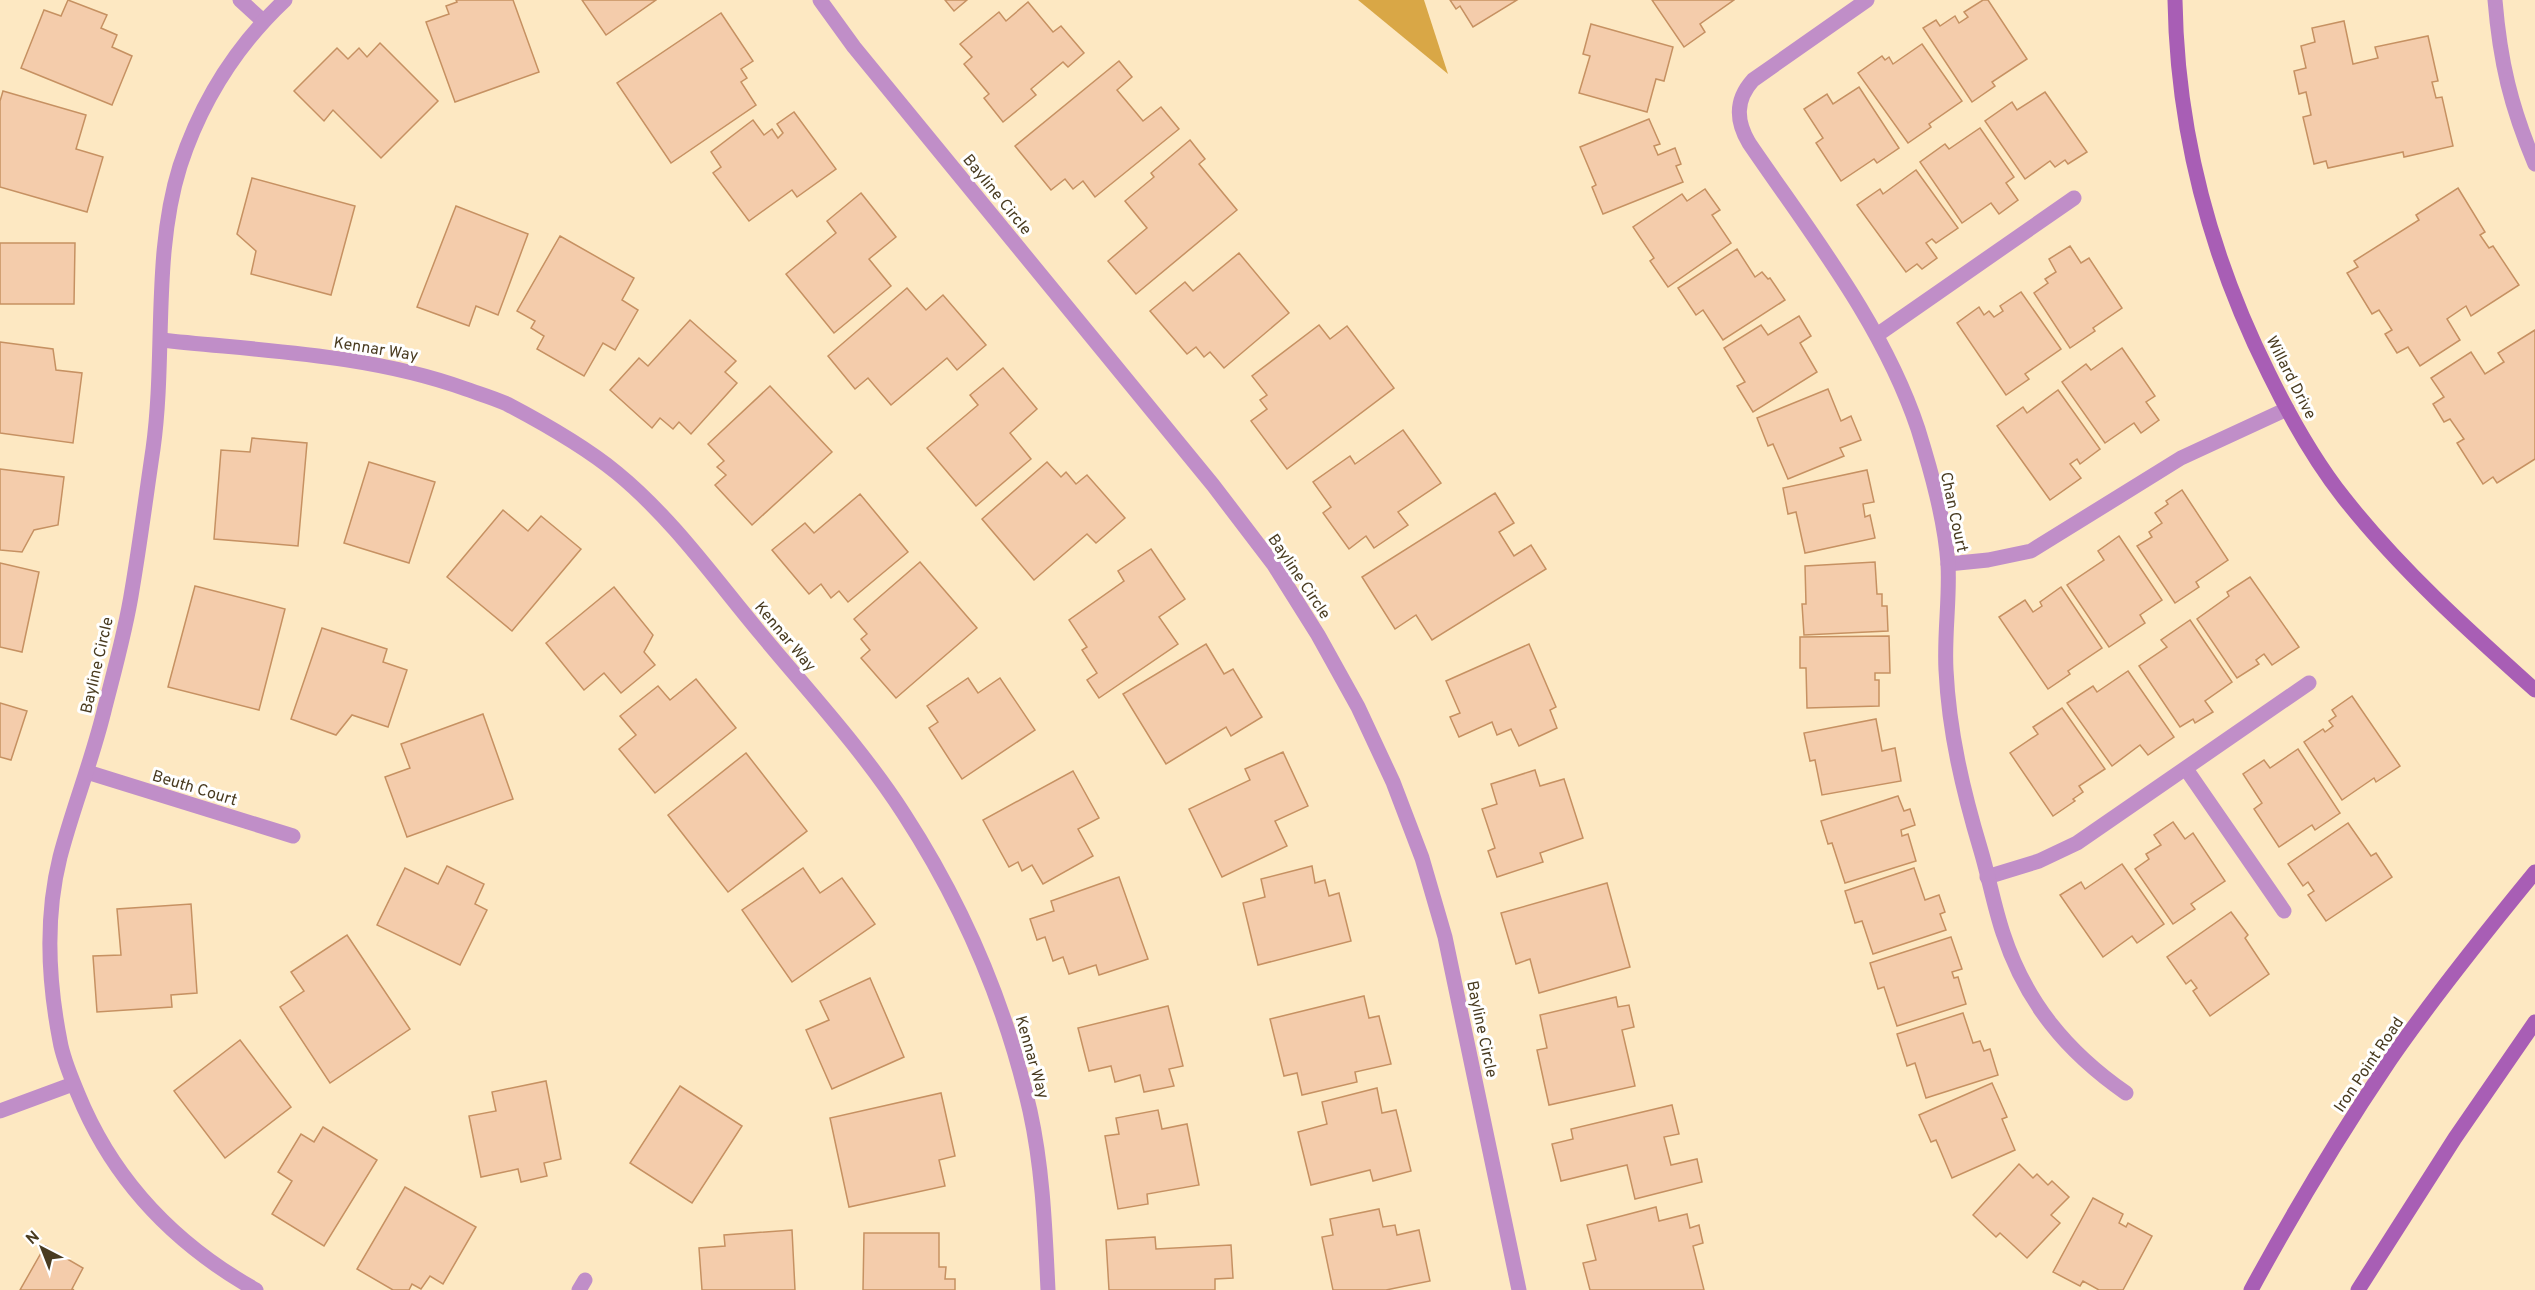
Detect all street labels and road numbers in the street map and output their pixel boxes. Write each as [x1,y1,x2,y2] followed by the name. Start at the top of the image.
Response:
[958,151,1035,240] street label: Bayline Circle
[332,333,419,367] street label: Kennar Way
[2261,333,2320,423] street label: Willard Drive
[1935,470,1971,555] street label: Chan Court
[1263,531,1334,624] street label: Bayline Circle
[749,598,820,676] street label: Kennar Way
[77,615,119,716] street label: Bayline Circle
[150,767,239,811] street label: Beuth Court
[1461,979,1501,1080] street label: Bayline Circle
[1010,1014,1052,1101] street label: Kennar Way
[2330,1014,2409,1117] street label: Iron Point Road

